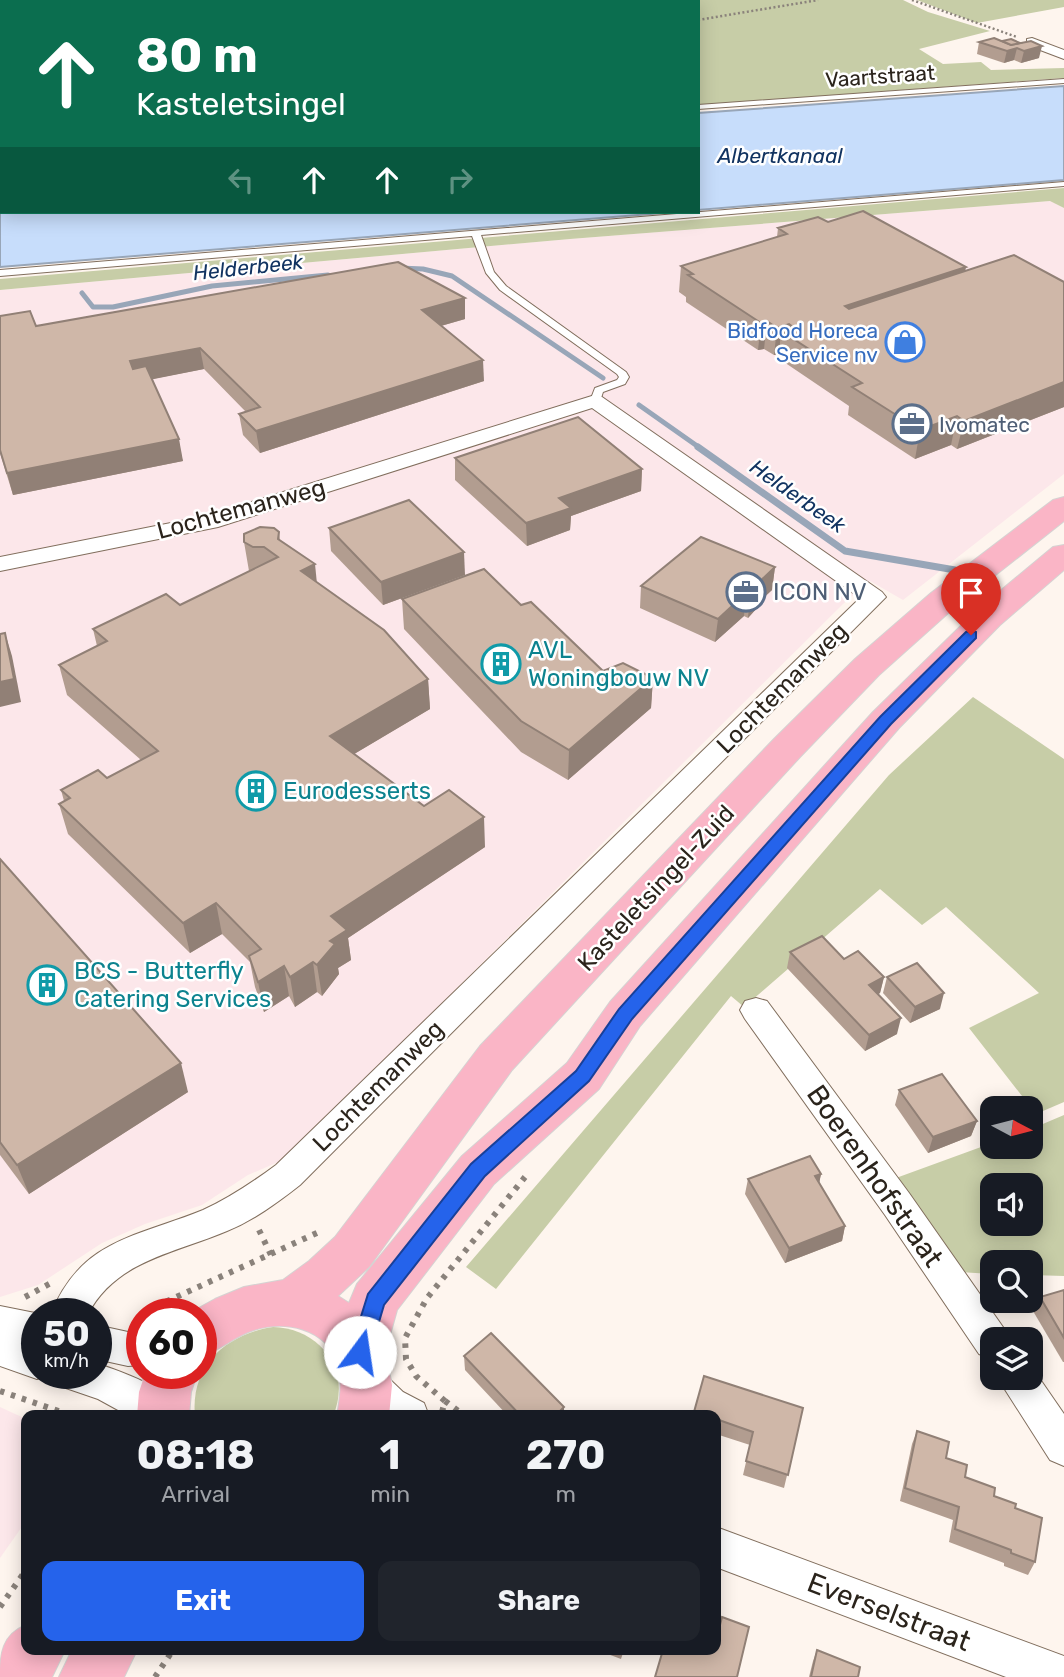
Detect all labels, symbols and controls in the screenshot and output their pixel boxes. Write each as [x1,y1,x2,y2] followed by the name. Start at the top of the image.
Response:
[136,26,258,84] text: 80 m
[21,28,112,119] icon: ahead
[824,60,936,92] street label: Vaartstraat
[136,85,346,123] text: Kasteletsingel
[716,143,843,168] water label: Albertkanaal
[222,161,260,199] icon: left
[295,161,333,199] icon: ahead
[368,161,406,199] icon: ahead
[441,161,479,199] icon: right
[192,249,306,285] water label: Helderbeek
[727,318,878,367] place label: Bidfood Horeca Service nv
[884,321,926,363] shop icon: Bidfood Horeca Service nv
[891,403,933,445] office icon: Ivomatec
[939,412,1030,437] place label: Ivomatec
[745,454,852,539] water label: Helderbeek
[154,473,328,545] street label: Lochtemanweg
[941,563,1001,635] pin
[725,571,767,613] office icon: ICON NV
[952,574,990,612] icon: arrive
[773,578,867,606] place label: ICON NV
[711,617,853,759] street label: Lochtemanweg
[528,636,709,692] place label: AVL Woningbouw NV
[480,643,522,685] building icon: AVL Woningbouw NV
[235,770,277,812] building icon: Eurodesserts
[283,777,431,805] place label: Eurodesserts
[572,799,740,977] street label: Kasteletsingel-Zuid
[74,957,271,1013] place label: BCS - Butterfly Catering Services
[26,964,68,1006] building icon: BCS - Butterfly Catering Services
[307,1015,449,1157] street label: Lochtemanweg
[800,1079,950,1273] street label: Boerenhofstraat
[980,1096,1043,1158] north arrow
[980,1096,1043,1390] map controls
[980,1173,1043,1236] button: sound
[980,1250,1043,1313] button: search
[126,1298,217,1389] speed limit sign: 60
[43,1313,90,1355] text: 50
[323,1315,397,1389] position arrow
[980,1327,1043,1390] button: layers
[44,1350,89,1372] text: km/h
[136,1430,255,1480] text: 08:18
[380,1430,401,1480] text: 1
[526,1430,606,1480] text: 270
[161,1480,230,1508] text: Arrival
[370,1480,410,1508] text: min
[555,1480,576,1508] text: m
[42,1561,364,1641] button: Exit
[378,1561,700,1641] button: Share
[803,1566,975,1658] street label: Everselstraat

